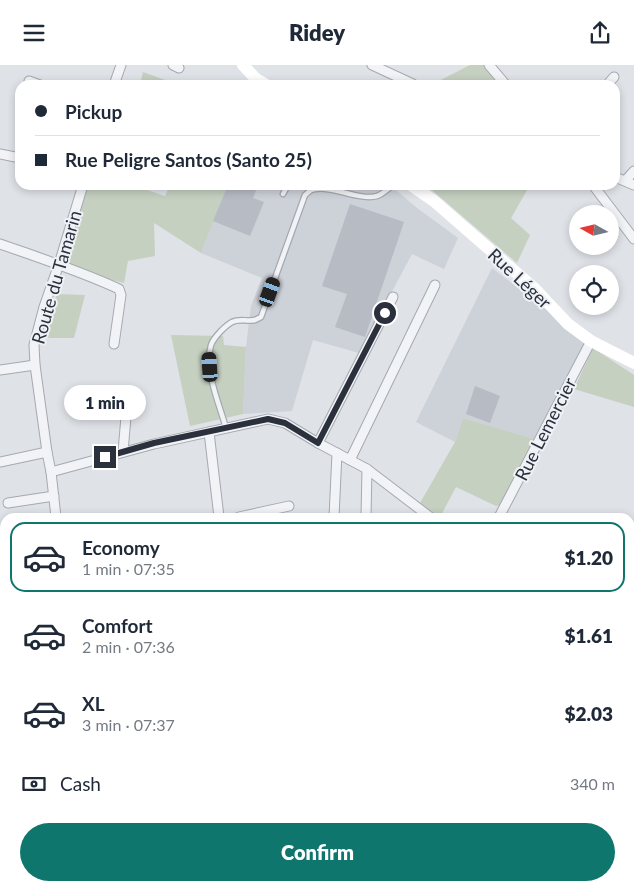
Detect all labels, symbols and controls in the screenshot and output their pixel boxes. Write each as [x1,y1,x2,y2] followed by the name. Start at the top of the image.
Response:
[20,19,48,47] icon: menu
[289,19,345,46] text: Ridey
[586,19,614,47] icon: share
[65,100,122,123] text: Pickup
[65,148,312,171] text: Rue Peligre Santos (Santo 25)
[569,205,619,255] north arrow
[569,205,619,315] map controls
[26,208,86,346] street label: Route du Tamarin
[484,243,557,313] street label: Rue Léger
[569,265,619,315] button: locate
[257,275,282,309] car
[374,302,396,324] route start
[201,352,218,382] car
[510,373,581,484] street label: Rue Lemercier
[64,385,146,419] callout: 1 min
[85,393,125,412] text: 1 min
[94,446,116,468] route end
[22,535,67,580] icon: car
[82,536,160,559] text: Economy
[564,546,613,569] text: $1.20
[82,559,175,578] text: 1 min · 07:35
[22,613,67,658] icon: car
[82,614,153,637] text: Comfort
[564,624,613,647] text: $1.61
[82,637,175,656] text: 2 min · 07:36
[22,691,67,736] icon: car
[82,692,105,715] text: XL
[564,702,613,725] text: $2.03
[82,715,175,734] text: 3 min · 07:37
[20,770,48,798] icon: cash
[60,772,101,795] text: Cash
[570,774,615,793] text: 340 m
[20,823,615,881] button: Confirm

